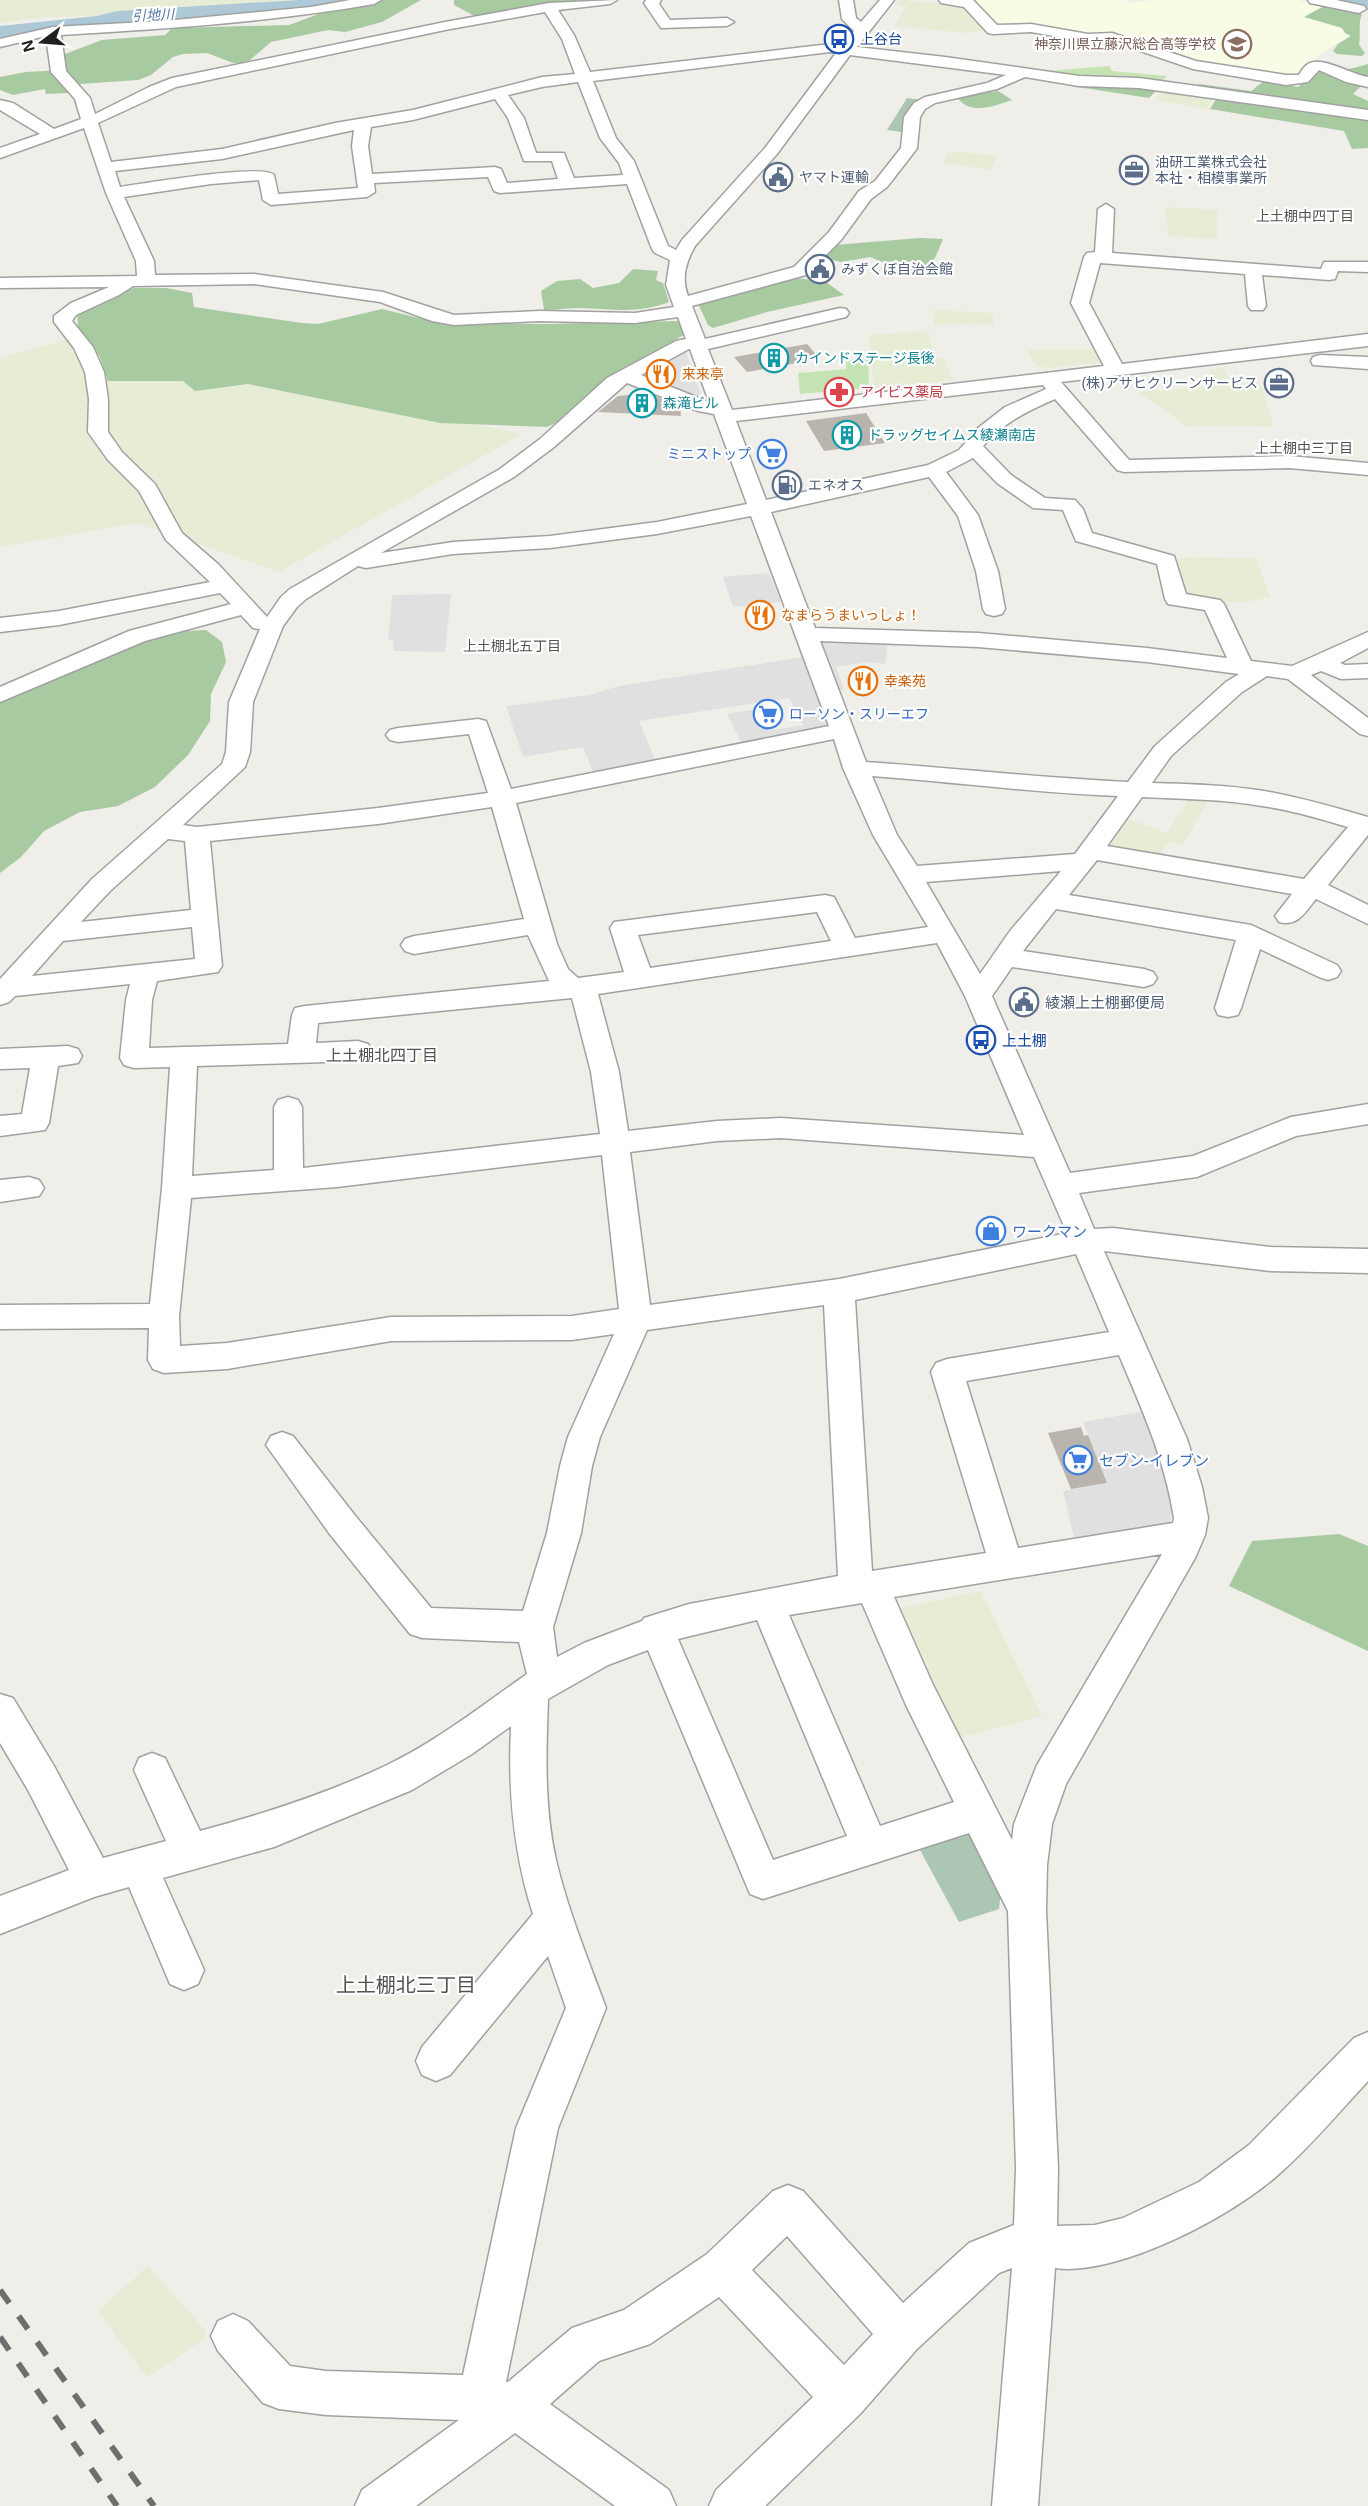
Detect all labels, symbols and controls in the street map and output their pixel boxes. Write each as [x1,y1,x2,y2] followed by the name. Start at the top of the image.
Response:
[132,6,176,24] water label: 引地川
[12,12,72,72] north arrow
[823,23,855,55] bus stop icon: 上谷台
[1221,28,1253,60] school or university icon: 神奈川県立藤沢総合高等学校
[860,31,902,47] place label: 上谷台
[1034,36,1216,52] place label: 神奈川県立藤沢総合高等学校
[18,38,38,54] text: N
[1118,154,1150,186] office icon: 油研工業株式会社 本社・相模事業所
[1155,154,1267,186] place label: 油研工業株式会社 本社・相模事業所
[762,161,794,193] public building icon: ヤマト運輸
[799,169,869,185] place label: ヤマト運輸
[1256,208,1354,224] district label: 上土棚中四丁目
[804,253,836,285] public building icon: みずくぼ自治会館
[841,261,953,277] place label: みずくぼ自治会館
[758,342,790,374] building icon: カインドステージ長後
[795,350,935,366] place label: カインドステージ長後
[645,358,677,390] restaurant icon: 来来亭
[682,366,724,382] place label: 来来亭
[1263,367,1295,399] office icon: (株)アサヒクリーンサービス
[1081,375,1258,391] place label: (株)アサヒクリーンサービス
[823,376,855,408] pharmacy icon: アイビス薬局
[860,384,943,400] place label: アイビス薬局
[626,387,658,419] building icon: 森滝ビル
[663,395,719,411] place label: 森滝ビル
[831,419,863,451] building icon: ドラッグセイムス綾瀬南店
[868,427,1036,443] place label: ドラッグセイムス綾瀬南店
[756,438,788,470] supermarket icon: ミニストップ
[1255,440,1353,456] district label: 上土棚中三丁目
[667,446,751,462] place label: ミニストップ
[771,469,803,501] fuel station icon: エネオス
[808,477,864,493] place label: エネオス
[744,599,776,631] restaurant icon: なまらうまいっしょ！
[781,607,921,623] place label: なまらうまいっしょ！
[463,638,561,654] district label: 上土棚北五丁目
[847,665,879,697] restaurant icon: 幸楽苑
[884,673,926,689] place label: 幸楽苑
[752,698,784,730] supermarket icon: ローソン・スリーエフ
[789,706,929,722] place label: ローソン・スリーエフ
[1008,986,1040,1018] public building icon: 綾瀬上土棚郵便局
[1045,994,1165,1011] place label: 綾瀬上土棚郵便局
[965,1024,997,1056] bus stop icon: 上土棚
[1002,1032,1047,1049] place label: 上土棚
[326,1047,438,1064] district label: 上土棚北四丁目
[975,1215,1007,1247] shop icon: ワークマン
[1012,1223,1087,1240] place label: ワークマン
[1062,1444,1094,1476] supermarket icon: セブン-イレブン
[1099,1452,1209,1469] place label: セブン-イレブン
[336,1974,476,1996] district label: 上土棚北三丁目

